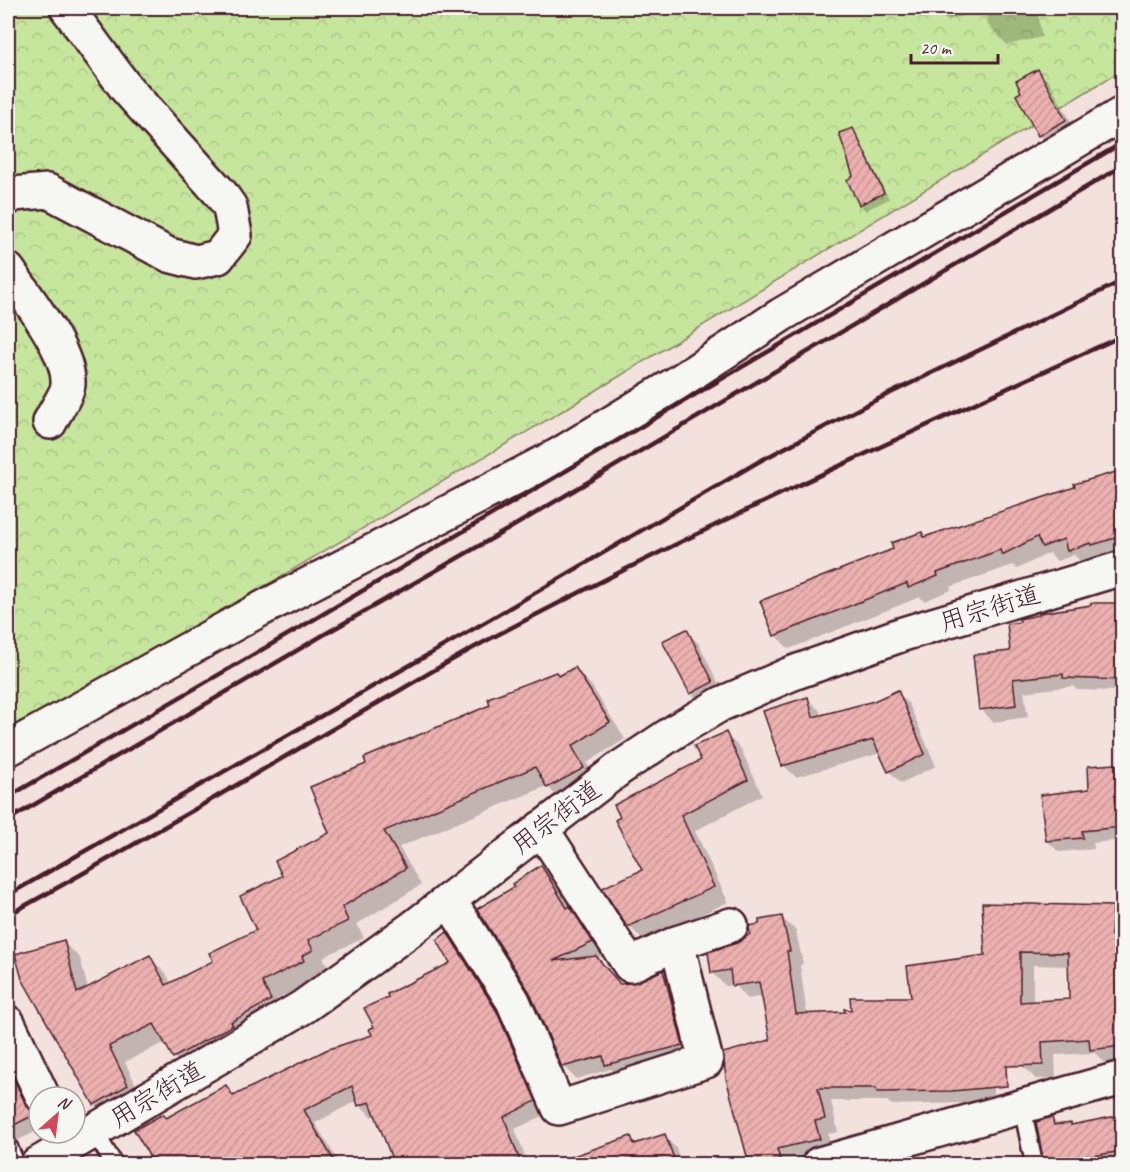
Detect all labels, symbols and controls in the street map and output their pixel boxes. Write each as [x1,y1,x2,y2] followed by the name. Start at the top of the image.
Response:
[911,27,998,65] scale bar
[920,37,953,59] text: 20 m
[935,577,1045,639] street label: 用宗街道
[505,773,607,861] street label: 用宗街道
[104,1053,210,1135] street label: 用宗街道
[27,1085,87,1145] north arrow
[55,1091,75,1115] text: N

